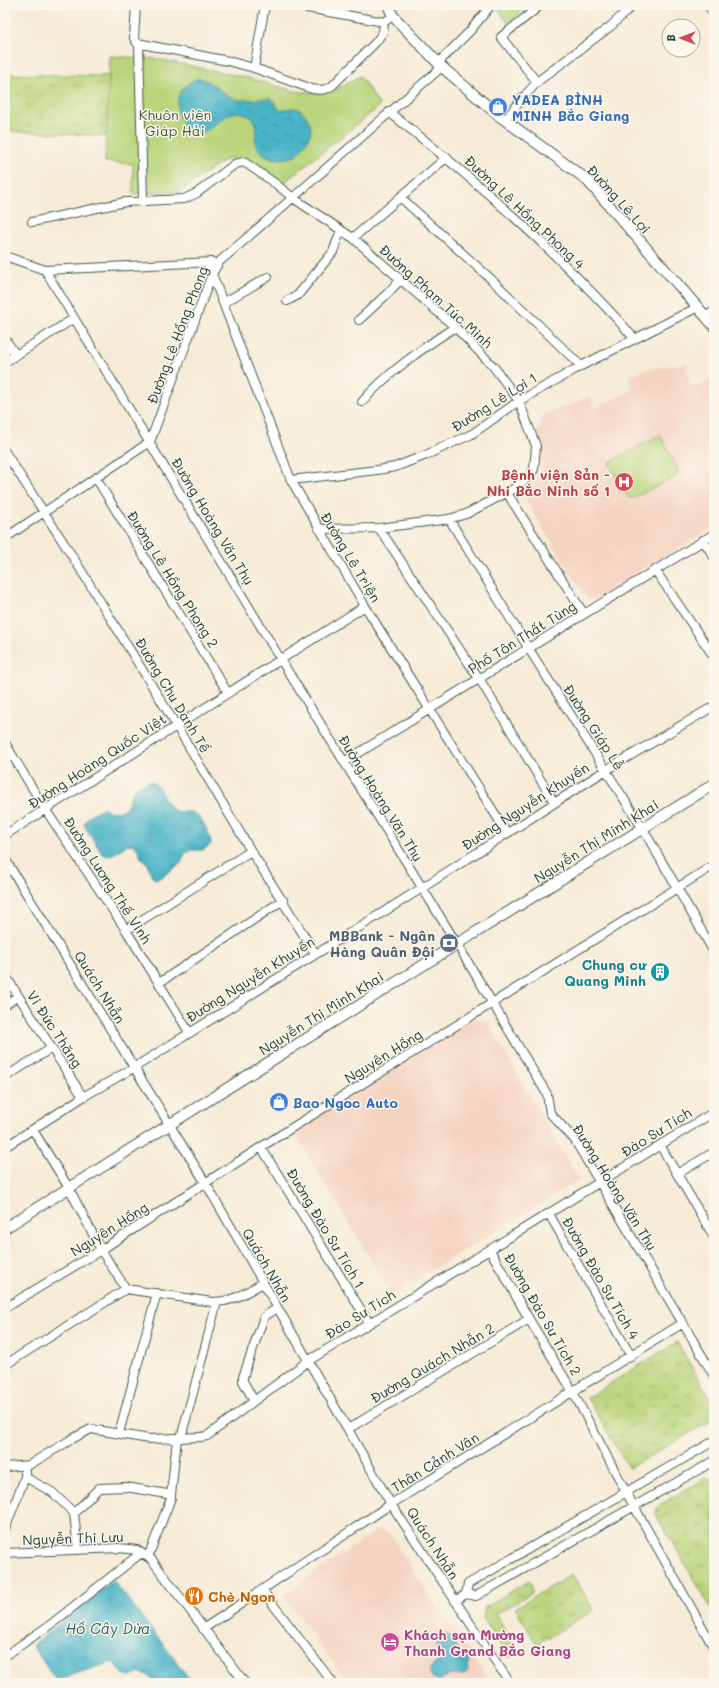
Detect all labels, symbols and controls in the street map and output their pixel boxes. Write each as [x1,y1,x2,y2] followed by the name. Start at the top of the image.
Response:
[661,18,701,58] north arrow
[663,34,678,42] text: B
[512,90,629,125] place label: YADEA BÌNH MINH Bắc Giang
[487,96,509,118] shop icon: YADEA BÌNH MINH Bắc Giang
[139,105,211,140] park label: Khuôn viên Giáp Hải
[460,151,590,274] street label: Đường Lê Hồng Phong 4
[583,160,655,238] street label: Đường Lê Lợi
[375,240,497,352] street label: Đường Phạm Túc Minh
[142,263,212,407] street label: Đường Lê Hồng Phong
[448,368,540,436] street label: Đường Lê Lợi 1
[167,454,259,588] street label: Đường Hoàng Văn Thụ
[487,465,610,500] place label: Bệnh viện Sản - Nhi Bắc Ninh số 1
[613,471,635,493] hospital icon: Bệnh viện Sản - Nhi Bắc Ninh số 1
[123,507,223,651] street label: Đường Lê Hồng Phong 2
[316,508,386,606] street label: Đường Lê Triện
[464,596,580,678] street label: Phố Tôn Thất Tùng
[131,634,215,756] street label: Đường Chu Danh Tể
[559,680,629,774] street label: Đường Giáp Lễ
[24,709,170,813] street label: Đường Hoàng Quốc Việt
[334,731,428,865] street label: Đường Hoàng Văn Thụ
[458,758,592,854] street label: Đường Nguyễn Khuyến
[530,795,662,887] street label: Nguyễn Thị Minh Khai
[60,813,156,947] street label: Đường Lương Thế Vinh
[329,926,435,961] place label: MBBank - Ngân Hàng Quân Đội
[182,932,318,1026] street label: Đường Nguyễn Khuyến
[438,932,460,954] bank icon: MBBank - Ngân Hàng Quân Đội
[70,947,130,1027] street label: Quách Nhẫn
[564,955,647,990] place label: Chung cư Quang Minh
[649,961,671,983] building icon: Chung cư Quang Minh
[255,967,387,1059] street label: Nguyễn Thị Minh Khai
[23,987,87,1071] street label: Vi Đức Thăng
[340,1024,426,1088] street label: Nguyên Hồng
[268,1091,290,1113] shop icon: Bao Ngoc Auto
[293,1093,398,1112] place label: Bao Ngoc Auto
[617,1103,695,1161] street label: Đào Sư Tích
[568,1120,662,1254] street label: Đường Hoàng Văn Thụ
[283,1164,369,1292] street label: Đường Đào Sư Tích 1
[66,1197,152,1261] street label: Nguyên Hồng
[558,1213,644,1344] street label: Đường Đào Sư Tích 4
[238,1224,296,1306] street label: Quách Nhẫn
[500,1249,586,1379] street label: Đường Đào Sư Tích 2
[321,1285,399,1343] street label: Đào Sư Tích
[367,1318,497,1408] street label: Đường Quách Nhẫn 2
[388,1427,482,1497] street label: Thân Cảnh Vân
[403,1503,463,1583] street label: Quách Nhẫn
[22,1527,124,1549] street label: Nguyễn Thị Lưu
[183,1585,205,1607] restaurant icon: Chè Ngon
[208,1587,275,1606] place label: Chè Ngon
[66,1618,150,1638] water label: Hồ Cây Dừa
[404,1625,571,1660] place label: Khách sạn Mường Thanh Grand Bắc Giang
[379,1631,401,1653] hotel icon: Khách sạn Mường Thanh Grand Bắc Giang

